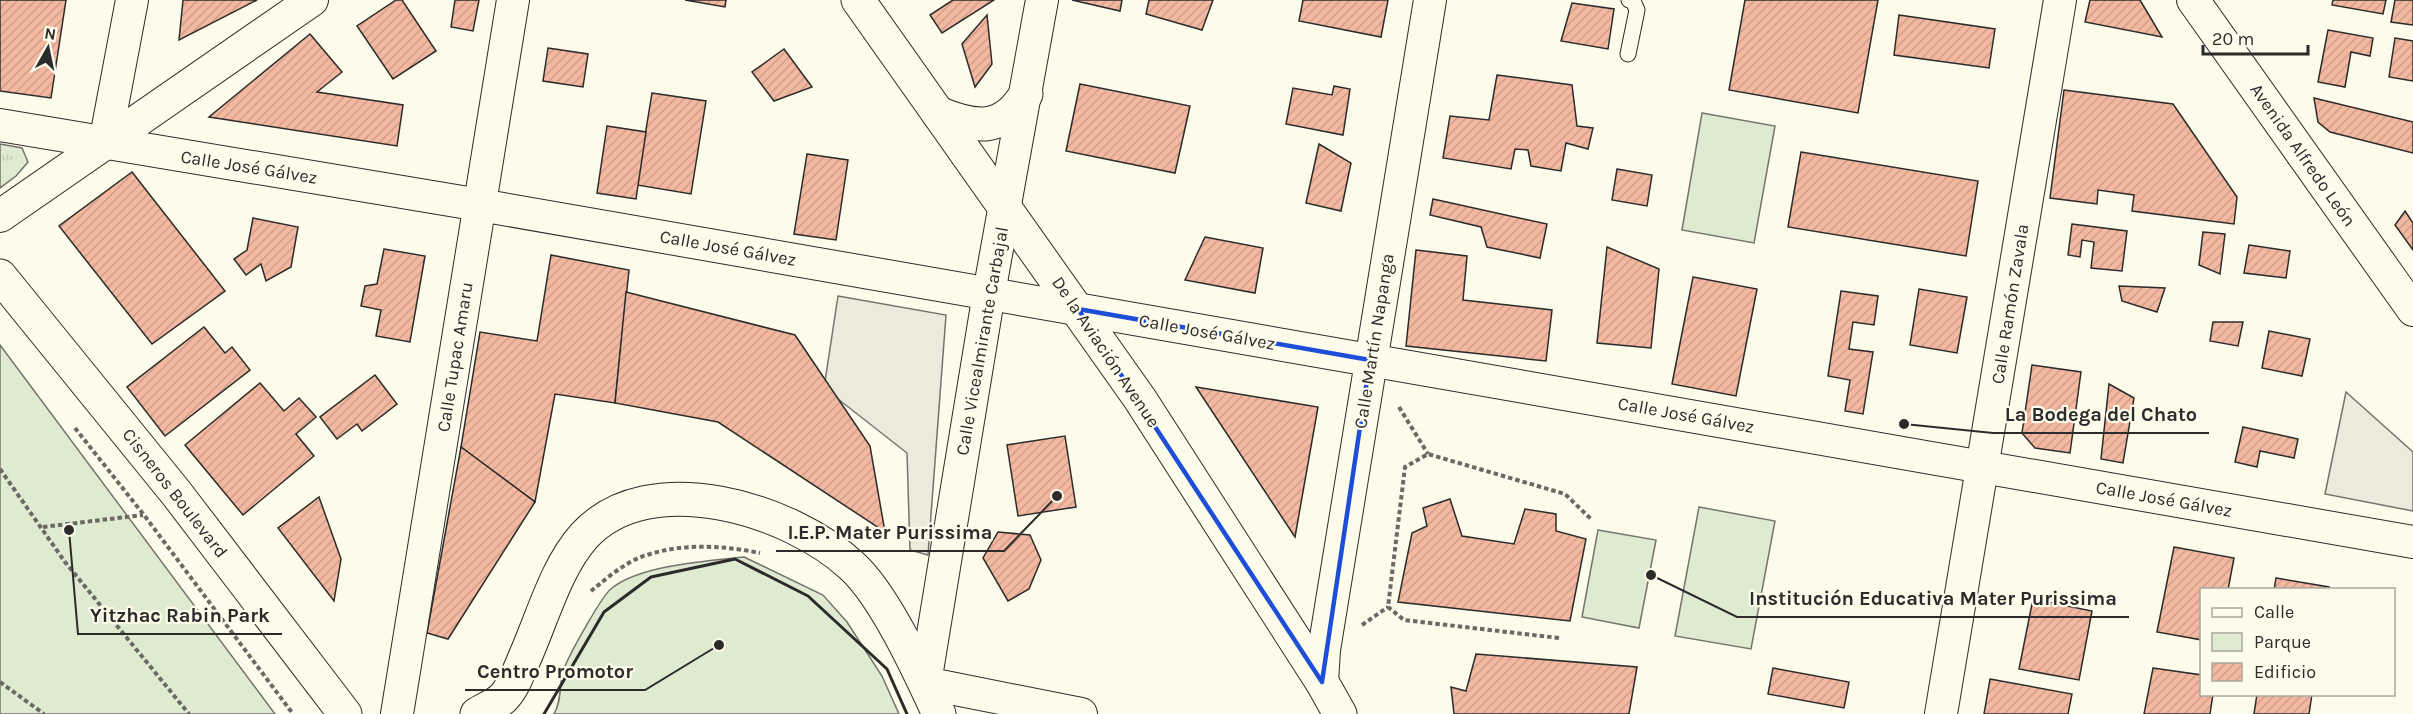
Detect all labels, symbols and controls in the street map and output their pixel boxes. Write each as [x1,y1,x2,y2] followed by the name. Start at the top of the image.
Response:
[18,18,78,78] north arrow
[2203,18,2308,56] scale bar
[43,23,57,44] text: N
[2212,28,2254,50] text: 20 m
[2245,79,2361,231] street label: Avenida Alfredo León
[179,145,319,189] street label: Calle José Gálvez
[1986,222,2034,386] street label: Calle Ramón Zavala
[658,225,798,271] street label: Calle José Gálvez
[951,225,1013,457] street label: Calle Vicealmirante Carbajal
[1349,252,1399,430] street label: Calle Martín Napanga
[1047,272,1165,432] street label: De la Aviación Avenue
[432,280,478,434] street label: Calle Tupac Amaru
[1137,309,1277,355] street label: Calle José Gálvez
[1616,392,1756,438] street label: Calle José Gálvez
[1993,395,2209,433] callout: La Bodega del Chato
[2005,403,2197,426] text: La Bodega del Chato
[118,424,232,562] street label: Cisneros Boulevard
[2094,476,2234,522] street label: Calle José Gálvez
[776,513,1004,551] callout: I.E.P. Mater Purissima
[788,521,992,544] text: I.E.P. Mater Purissima
[1737,579,2129,617] callout: Institución Educativa Mater Purissima
[1749,587,2117,610] text: Institución Educativa Mater Purissima
[2200,588,2395,696] legend
[78,596,282,634] callout: Yitzhac Rabin Park
[2254,601,2294,623] text: Calle
[90,604,270,627] text: Yitzhac Rabin Park
[2254,631,2311,653] text: Parque
[465,652,645,690] callout: Centro Promotor
[477,660,633,683] text: Centro Promotor
[2254,661,2316,683] text: Edificio

